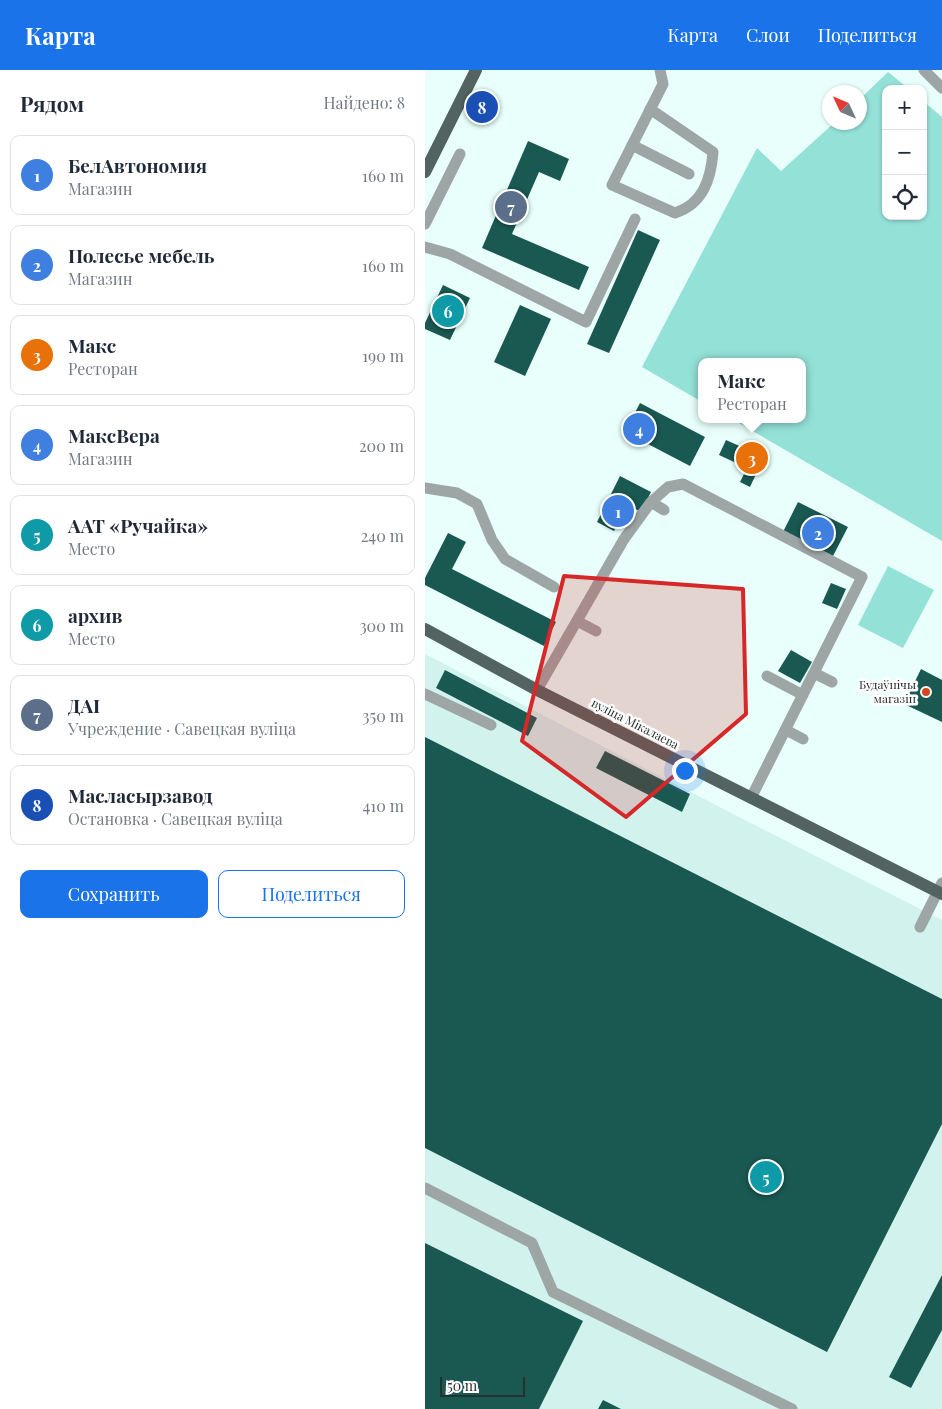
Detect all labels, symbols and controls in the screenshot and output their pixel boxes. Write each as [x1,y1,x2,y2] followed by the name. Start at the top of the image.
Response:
[25,19,96,51] text: Карта
[667,23,718,47] text: Карта
[746,23,790,47] text: Слои
[818,23,917,47] text: Поделиться
[822,85,867,130] north arrow
[882,85,927,220] map controls
[882,85,927,130] button: +
[466,88,498,126] pin: 8
[20,89,84,117] text: Рядом
[323,92,405,113] text: Найдено: 8
[882,130,927,175] button: −
[68,152,207,178] text: БелАвтономия
[34,165,40,186] text: 1
[362,165,404,186] text: 160 m
[882,175,927,220] button: locate
[68,178,133,199] text: Магазин
[495,188,527,226] pin: 7
[68,242,214,268] text: Полесье мебель
[33,255,41,276] text: 2
[362,255,404,276] text: 160 m
[68,268,133,289] text: Магазин
[432,292,464,330] pin: 6
[68,332,116,358] text: Макс
[33,345,41,366] text: 3
[362,345,404,366] text: 190 m
[68,358,138,379] text: Ресторан
[698,358,806,423] popup
[717,367,765,393] text: Макс
[717,393,787,414] text: Ресторан
[623,410,655,448] pin: 4
[68,422,160,448] text: МаксBepa
[33,435,41,456] text: 4
[359,435,404,456] text: 200 m
[736,439,768,477] pin: 3
[68,448,133,469] text: Магазин
[602,492,634,530] pin: 1
[68,512,208,538] text: ААТ «Ручайка»
[802,514,834,552] pin: 2
[33,525,41,546] text: 5
[361,525,404,546] text: 240 m
[68,538,115,559] text: Место
[68,602,122,628] text: архив
[33,615,41,636] text: 6
[359,615,404,636] text: 300 m
[68,628,115,649] text: Место
[859,676,916,706] place label: Будаўнічы магазін
[920,686,932,698] marker: Будаўнічы магазін
[68,692,100,718] text: ДАІ
[589,694,682,752] street label: вуліца Мікалаева
[33,705,41,726] text: 7
[362,705,404,726] text: 350 m
[68,718,296,739] text: Учреждение · Савецкая вуліца
[672,758,698,784] your location
[68,782,213,808] text: Масласырзавод
[33,795,41,816] text: 8
[362,795,404,816] text: 410 m
[68,808,283,829] text: Остановка · Савецкая вуліца
[20,870,208,918] button: Сохранить
[218,870,405,918] button: Поделиться
[750,1158,782,1196] pin: 5
[440,1374,525,1397] scale bar
[447,1376,477,1395] text: 50 m

